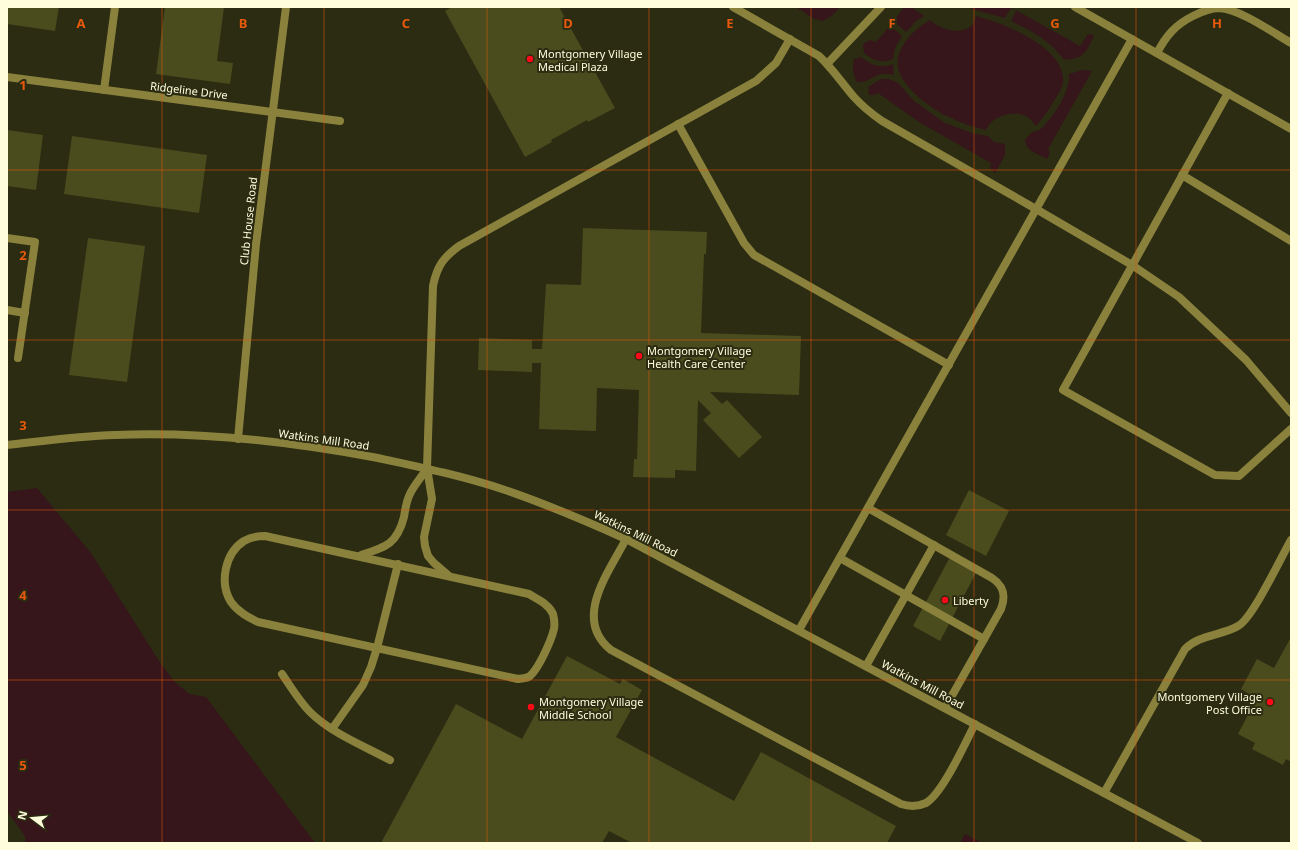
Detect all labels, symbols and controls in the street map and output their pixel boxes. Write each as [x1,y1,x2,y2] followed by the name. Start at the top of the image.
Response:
[77,14,86,32] text: A
[239,14,247,32] text: B
[402,14,410,32] text: C
[563,14,573,32] text: D
[726,14,734,32] text: E
[888,14,896,32] text: F
[1050,14,1060,32] text: G
[1212,14,1222,32] text: H
[538,46,643,74] place label: Montgomery Village Medical Plaza
[525,54,535,64] marker: Montgomery Village Medical Plaza
[19,76,27,94] text: 1
[149,78,229,102] street label: Ridgeline Drive
[236,176,260,266] street label: Club House Road
[19,246,27,264] text: 2
[647,343,752,371] place label: Montgomery Village Health Care Center
[634,351,644,361] marker: Montgomery Village Health Care Center
[19,416,27,434] text: 3
[278,425,370,453] street label: Watkins Mill Road
[592,506,680,560] street label: Watkins Mill Road
[19,586,27,604] text: 4
[953,593,989,608] place label: Liberty
[940,595,950,605] marker: Liberty
[879,656,967,712] street label: Watkins Mill Road
[1157,689,1262,717] place label: Montgomery Village Post Office
[539,694,644,722] place label: Montgomery Village Middle School
[1265,697,1275,707] marker: Montgomery Village Post Office
[526,702,536,712] marker: Montgomery Village Middle School
[19,756,27,774] text: 5
[12,798,52,838] north arrow
[13,809,30,821] text: N

